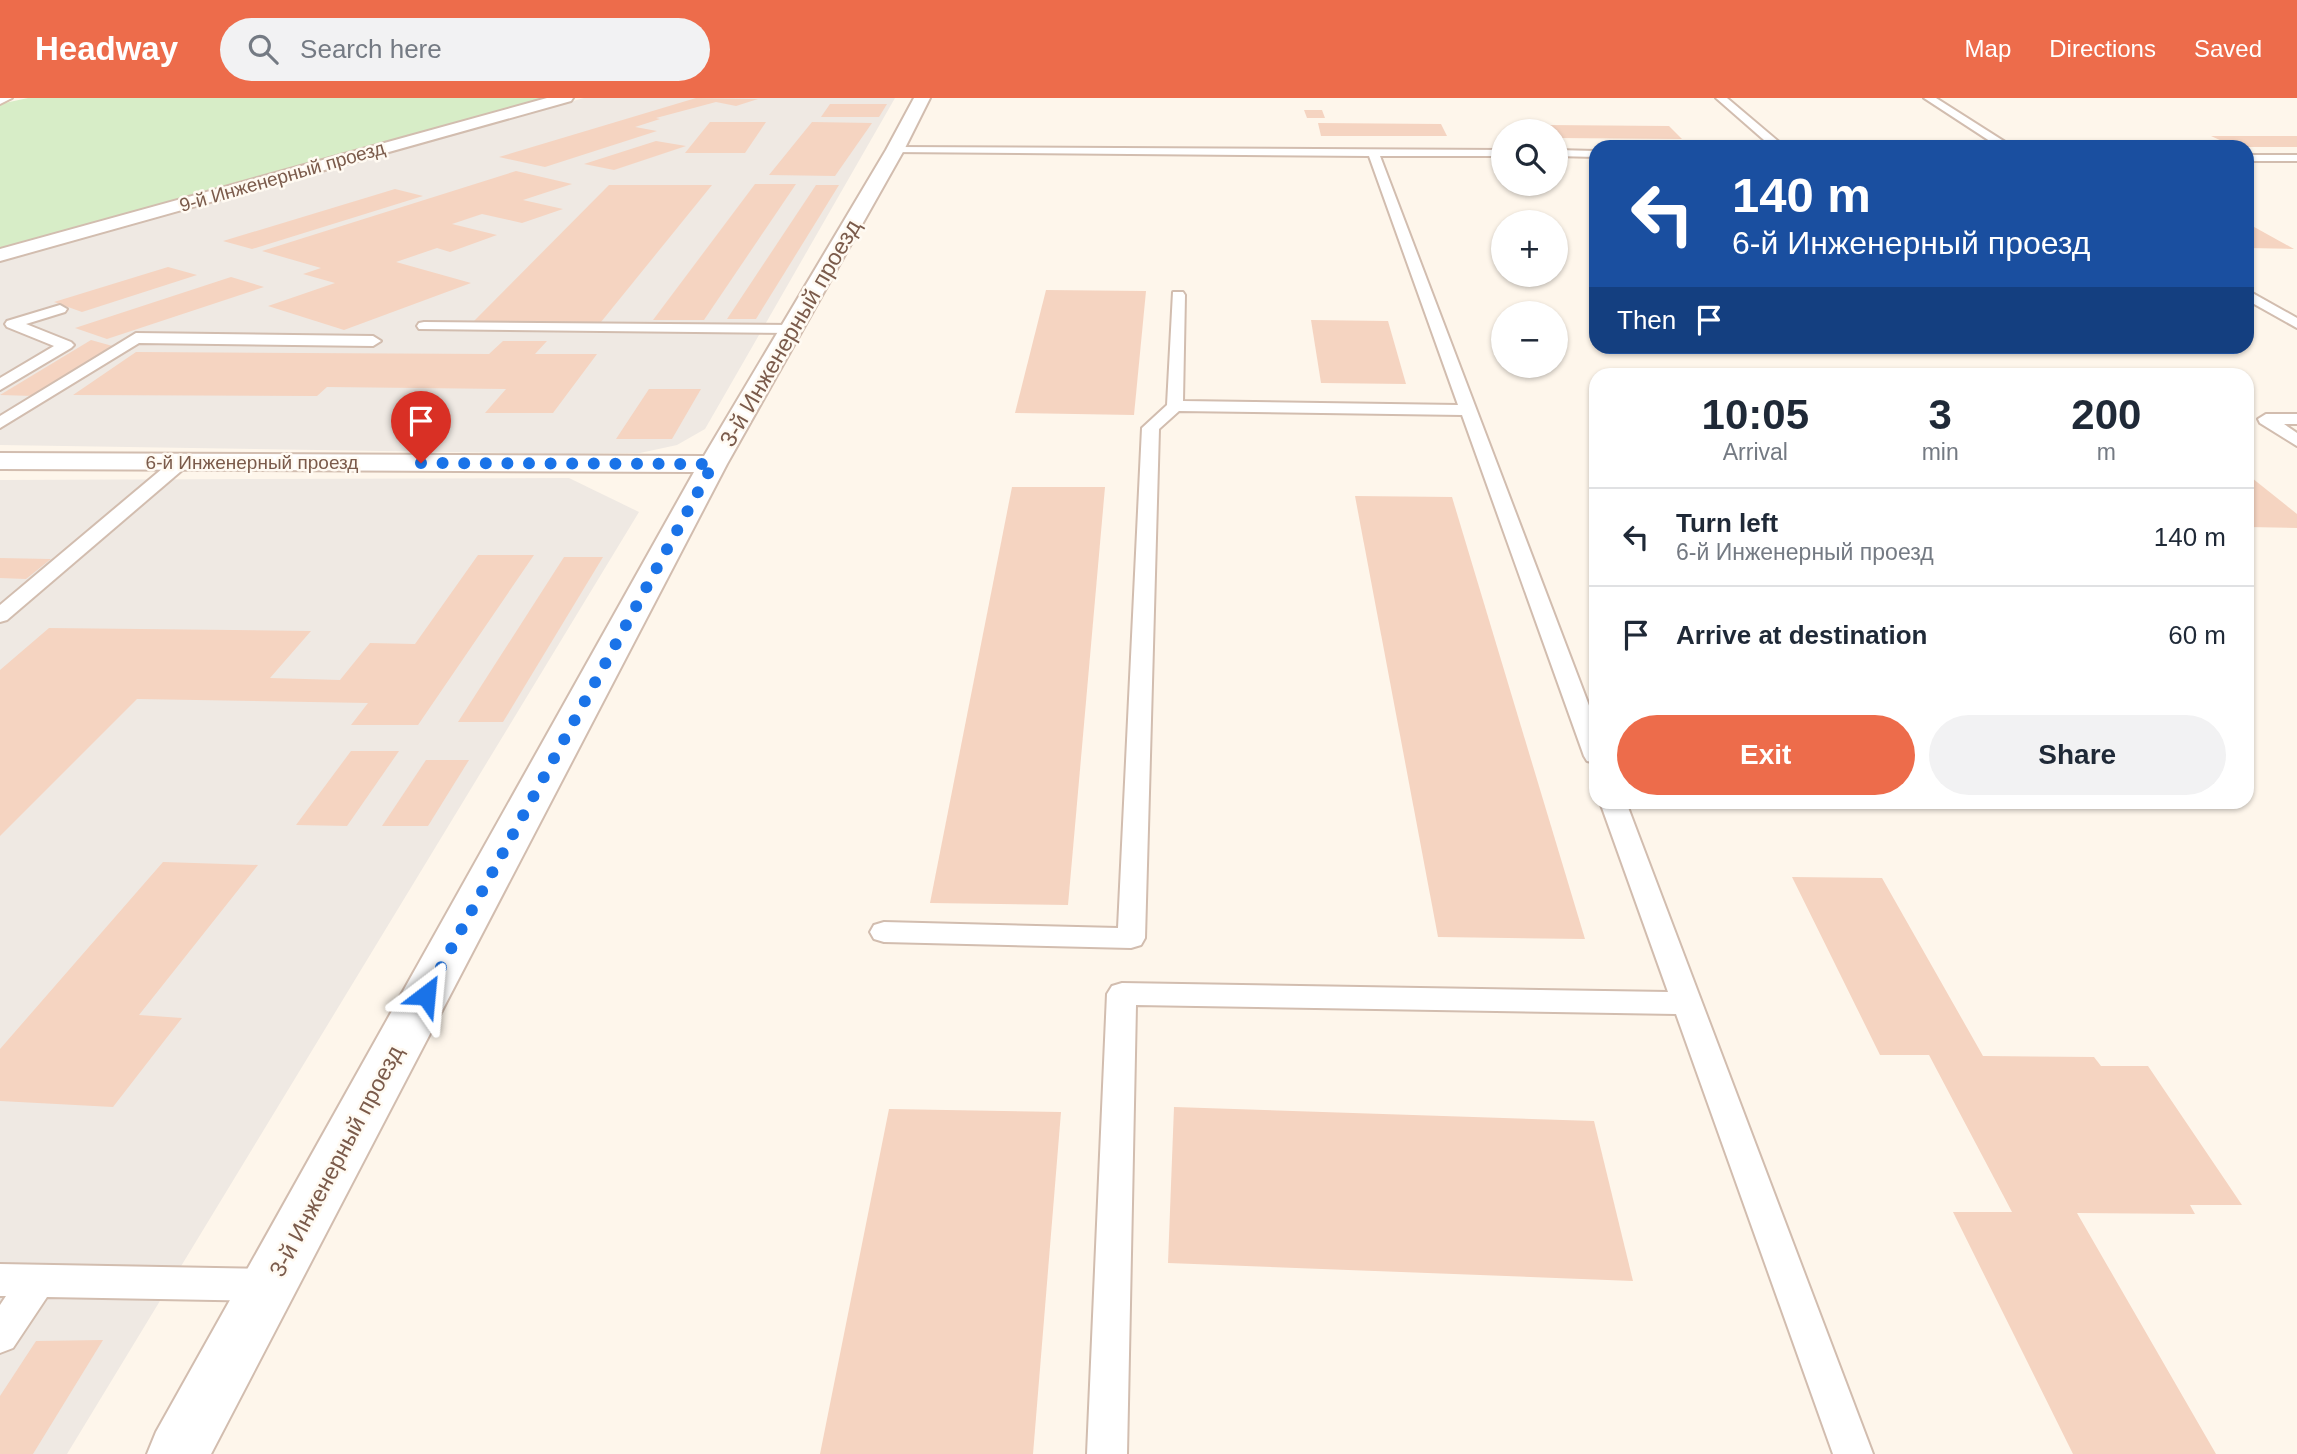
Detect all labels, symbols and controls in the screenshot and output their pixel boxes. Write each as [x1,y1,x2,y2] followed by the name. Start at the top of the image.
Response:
[220,18,710,81] search box
[35,30,178,67] text: Headway
[244,30,282,68] icon: search
[300,34,442,64] text: Search here
[1965,35,2011,62] text: Map
[2049,35,2156,62] text: Directions
[2194,35,2262,62] text: Saved
[1491,119,1568,378] map controls
[1491,119,1568,196] button: search
[177,137,387,216] street label: 9-й Инженерный проезд
[1617,168,1708,259] icon: left
[1732,168,1871,222] text: 140 m
[1491,210,1568,287] button: +
[714,214,866,451] street label: 3-й Инженерный проезд
[1732,225,2090,261] text: 6-й Инженерный проезд
[1491,301,1568,378] button: −
[1690,301,1728,339] icon: arrive
[1617,305,1676,335] text: Then
[391,391,451,463] pin
[1702,391,1809,438] text: 10:05
[1928,391,1952,438] text: 3
[2071,391,2141,438] text: 200
[402,402,440,440] icon: arrive
[1723,439,1788,465] text: Arrival
[1922,439,1959,465] text: min
[2097,439,2116,465] text: m
[146,452,358,473] street label: 6-й Инженерный проезд
[1676,508,1778,538] text: Turn left
[1617,518,1655,556] icon: left
[2154,522,2226,552] text: 140 m
[1676,539,1934,565] text: 6-й Инженерный проезд
[1617,616,1655,654] icon: arrive
[1676,620,1927,650] text: Arrive at destination
[2168,620,2226,650] text: 60 m
[1617,715,1915,795] button: Exit
[1929,715,2226,795] button: Share
[389,958,463,1032] position arrow
[264,1041,408,1281] street label: 3-й Инженерный проезд

